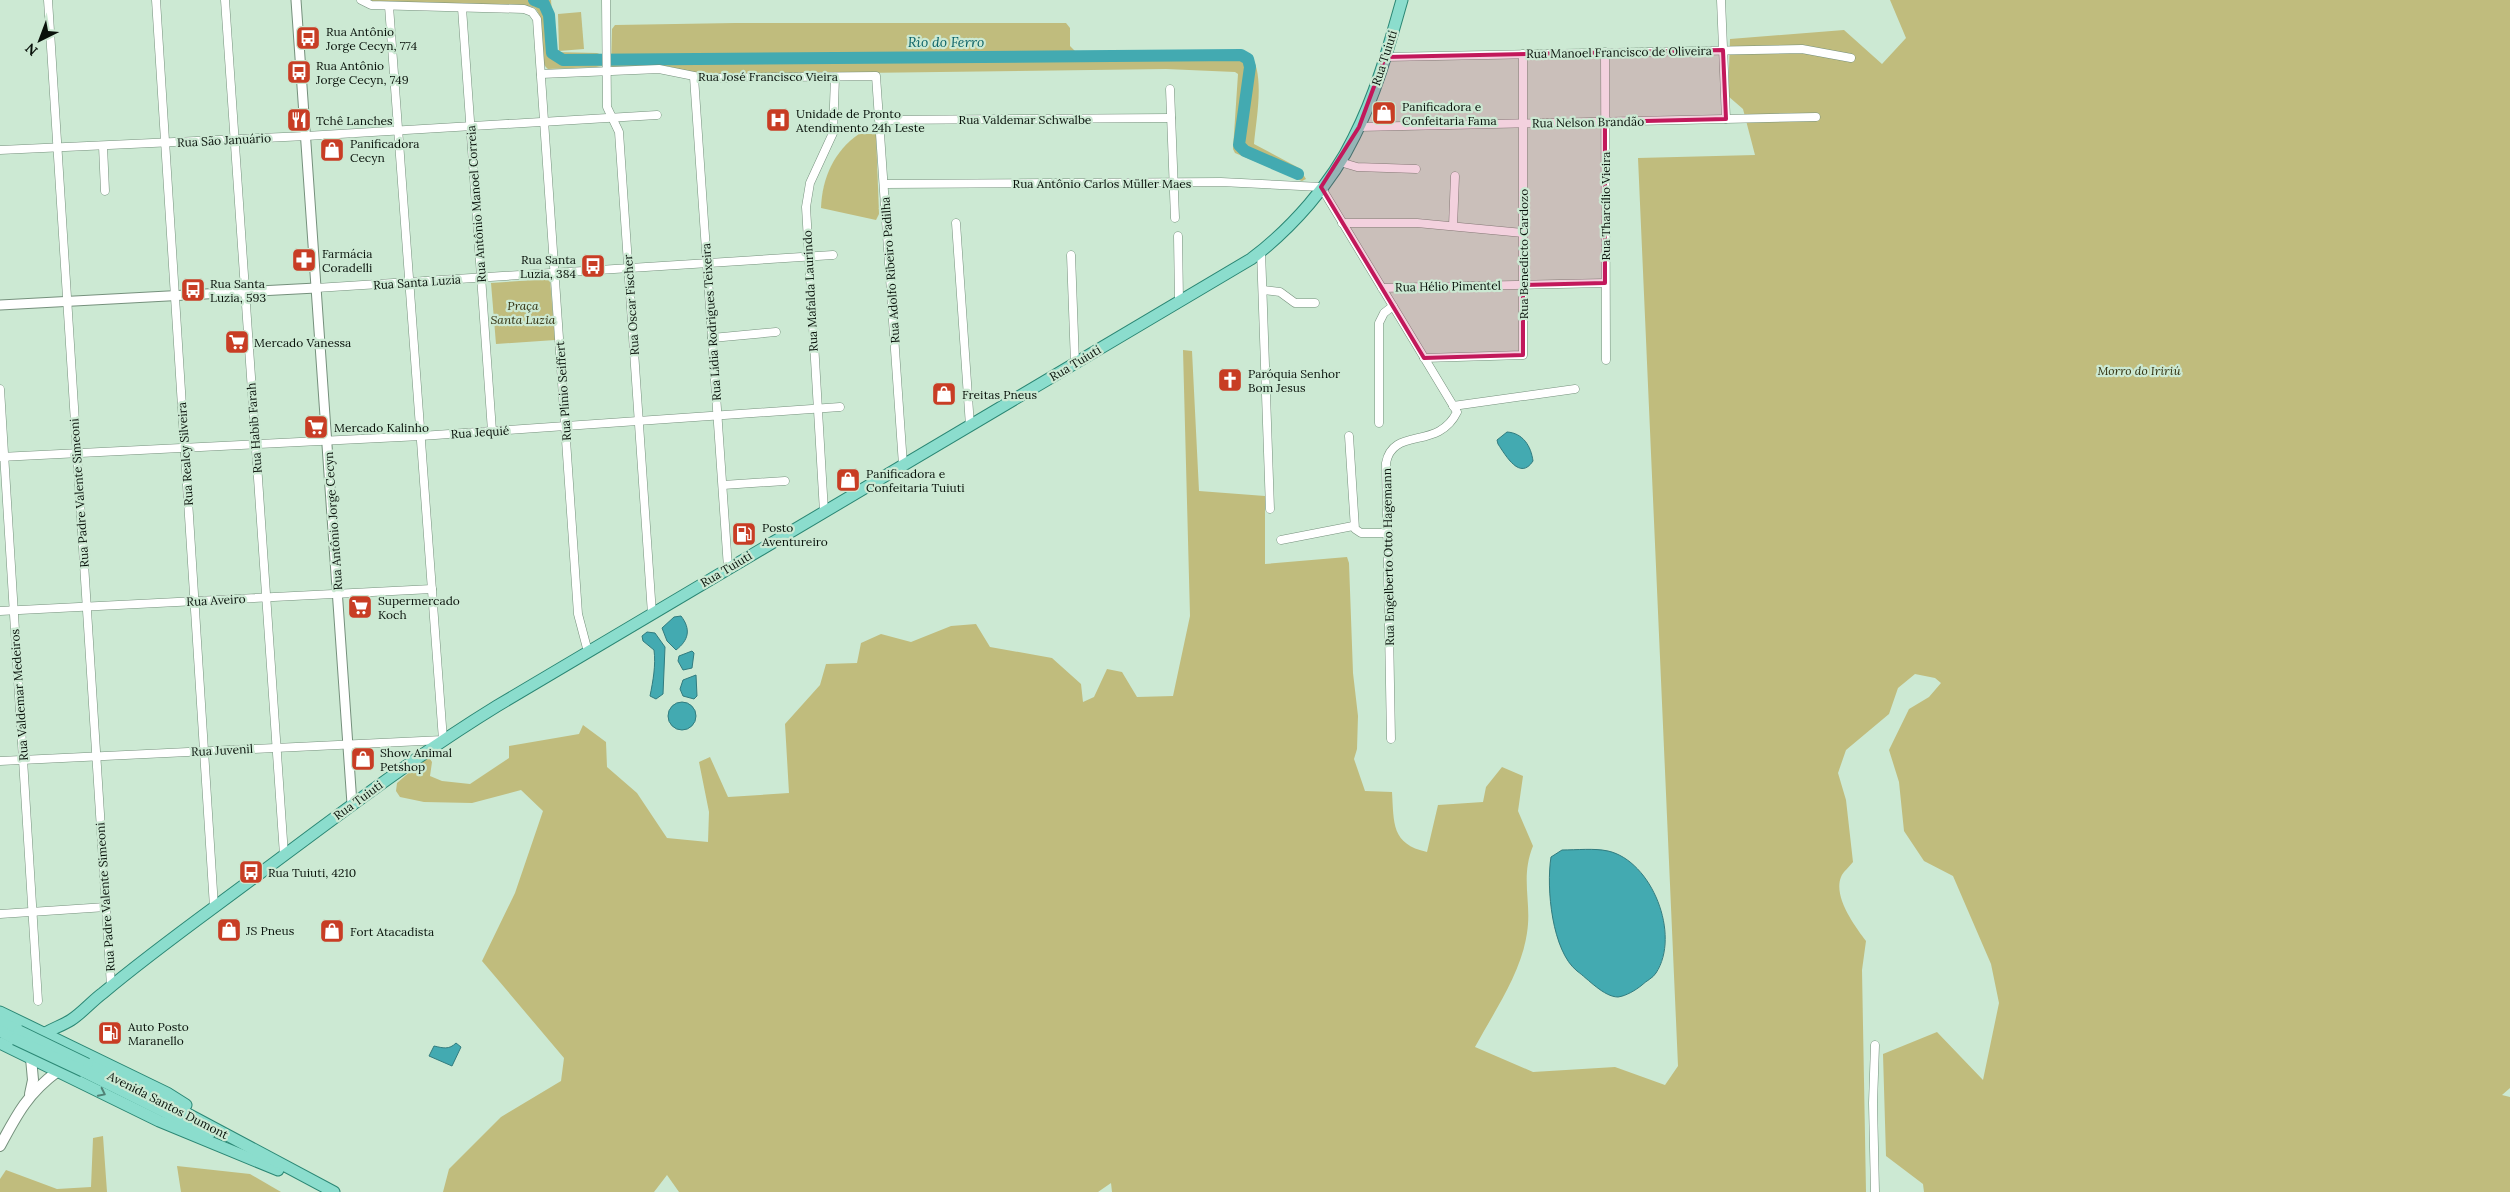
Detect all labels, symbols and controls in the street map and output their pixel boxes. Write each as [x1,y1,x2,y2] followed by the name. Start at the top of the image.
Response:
[15,15,65,65] north arrow
[325,24,418,53] place label: Rua Antônio Jorge Cecyn, 774
[295,25,321,51] bus stop icon: Rua Antônio Jorge Cecyn, 774
[1368,28,1400,88] street label: Rua Tuiuti
[908,33,984,51] water label: Rio do Ferro
[21,39,41,60] text: N
[1526,43,1712,61] street label: Rua Manoel Francisco de Oliveira
[315,58,409,87] place label: Rua Antônio Jorge Cecyn, 749
[286,59,312,85] bus stop icon: Rua Antônio Jorge Cecyn, 749
[698,69,838,84] street label: Rua José Francisco Vieira
[1402,99,1497,128] place label: Panificadora e Confeitaria Fama
[1371,100,1397,126] shop icon: Panificadora e Confeitaria Fama
[795,106,925,135] place label: Unidade de Pronto Atendimento 24h Leste
[286,107,312,133] restaurant icon: Tchê Lanches
[765,107,791,133] hospital icon: Unidade de Pronto Atendimento 24h Leste
[959,112,1092,127] street label: Rua Valdemar Schwalbe
[316,113,393,128] place label: Tchê Lanches
[1532,114,1644,130] street label: Rua Nelson Brandão
[463,125,489,283] street label: Rua Antônio Manoel Correia
[177,130,271,150] street label: Rua São Januário
[350,136,420,165] place label: Panificadora Cecyn
[319,137,345,163] shop icon: Panificadora Cecyn
[1598,152,1613,261] street label: Rua Tharcílio Vieira
[1013,176,1192,191] street label: Rua Antônio Carlos Müller Maes
[1516,189,1531,319] street label: Rua Benedicto Cardozo
[877,196,903,344] street label: Rua Adolfo Ribeiro Padilha
[799,230,821,352] street label: Rua Mafalda Laurindo
[698,243,724,401] street label: Rua Lídia Rodrigues Teixeira
[322,246,372,275] place label: Farmácia Coradelli
[291,247,317,273] pharmacy icon: Farmácia Coradelli
[520,252,576,281] place label: Rua Santa Luzia, 384
[580,253,606,279] bus stop icon: Rua Santa Luzia, 384
[620,253,642,356] street label: Rua Oscar Fischer
[373,271,461,293] street label: Rua Santa Luzia
[210,276,266,305] place label: Rua Santa Luzia, 593
[180,277,206,303] bus stop icon: Rua Santa Luzia, 593
[1395,278,1501,294] street label: Rua Hélio Pimentel
[491,298,556,327] park label: Praça Santa Luzia
[224,329,250,355] supermarket icon: Mercado Vanessa
[254,335,351,350] place label: Mercado Vanessa
[552,340,574,441] street label: Rua Plínio Seiffert
[1047,342,1103,384] street label: Rua Tuiuti
[2097,363,2181,378] park label: Morro do Iririú
[1248,366,1341,395] place label: Paróquia Senhor Bom Jesus
[1217,367,1243,393] church icon: Paróquia Senhor Bom Jesus
[931,381,957,407] shop icon: Freitas Pneus
[243,382,265,474] street label: Rua Habib Farah
[962,387,1037,402] place label: Freitas Pneus
[174,402,196,506] street label: Rua Realcy Silveira
[303,414,329,440] supermarket icon: Mercado Kalinho
[66,418,92,568] street label: Rua Padre Valente Simeoni
[334,420,429,435] place label: Mercado Kalinho
[450,422,510,442] street label: Rua Jequié
[321,451,345,591] street label: Rua Antônio Jorge Cecyn
[866,466,965,495] place label: Panificadora e Confeitaria Tuiuti
[835,467,861,493] shop icon: Panificadora e Confeitaria Tuiuti
[1379,468,1397,646] street label: Rua Engelberto Otto Hagemann
[761,520,828,549] place label: Posto Aventureiro
[731,521,757,547] fuel station icon: Posto Aventureiro
[698,548,754,590] street label: Rua Tuiuti
[186,591,246,609] street label: Rua Aveiro
[378,593,460,622] place label: Supermercado Koch
[347,594,373,620] supermarket icon: Supermercado Koch
[7,628,31,761] street label: Rua Valdemar Medeiros
[191,741,253,759] street label: Rua Juvenil
[380,745,452,774] place label: Show Animal Petshop
[350,746,376,772] shop icon: Show Animal Petshop
[330,777,386,823] street label: Rua Tuiuti
[92,822,118,972] street label: Rua Padre Valente Simeoni
[238,859,264,885] bus stop icon: Rua Tuiuti, 4210
[268,865,356,880] place label: Rua Tuiuti, 4210
[216,917,242,943] shop icon: JS Pneus
[319,918,345,944] shop icon: Fort Atacadista
[245,923,295,938] place label: JS Pneus
[350,924,434,939] place label: Fort Atacadista
[127,1019,189,1048] place label: Auto Posto Maranello
[97,1020,123,1046] fuel station icon: Auto Posto Maranello
[104,1068,231,1142] street label: Avenida Santos Dumont
[97,1086,106,1097] one-way arrow

